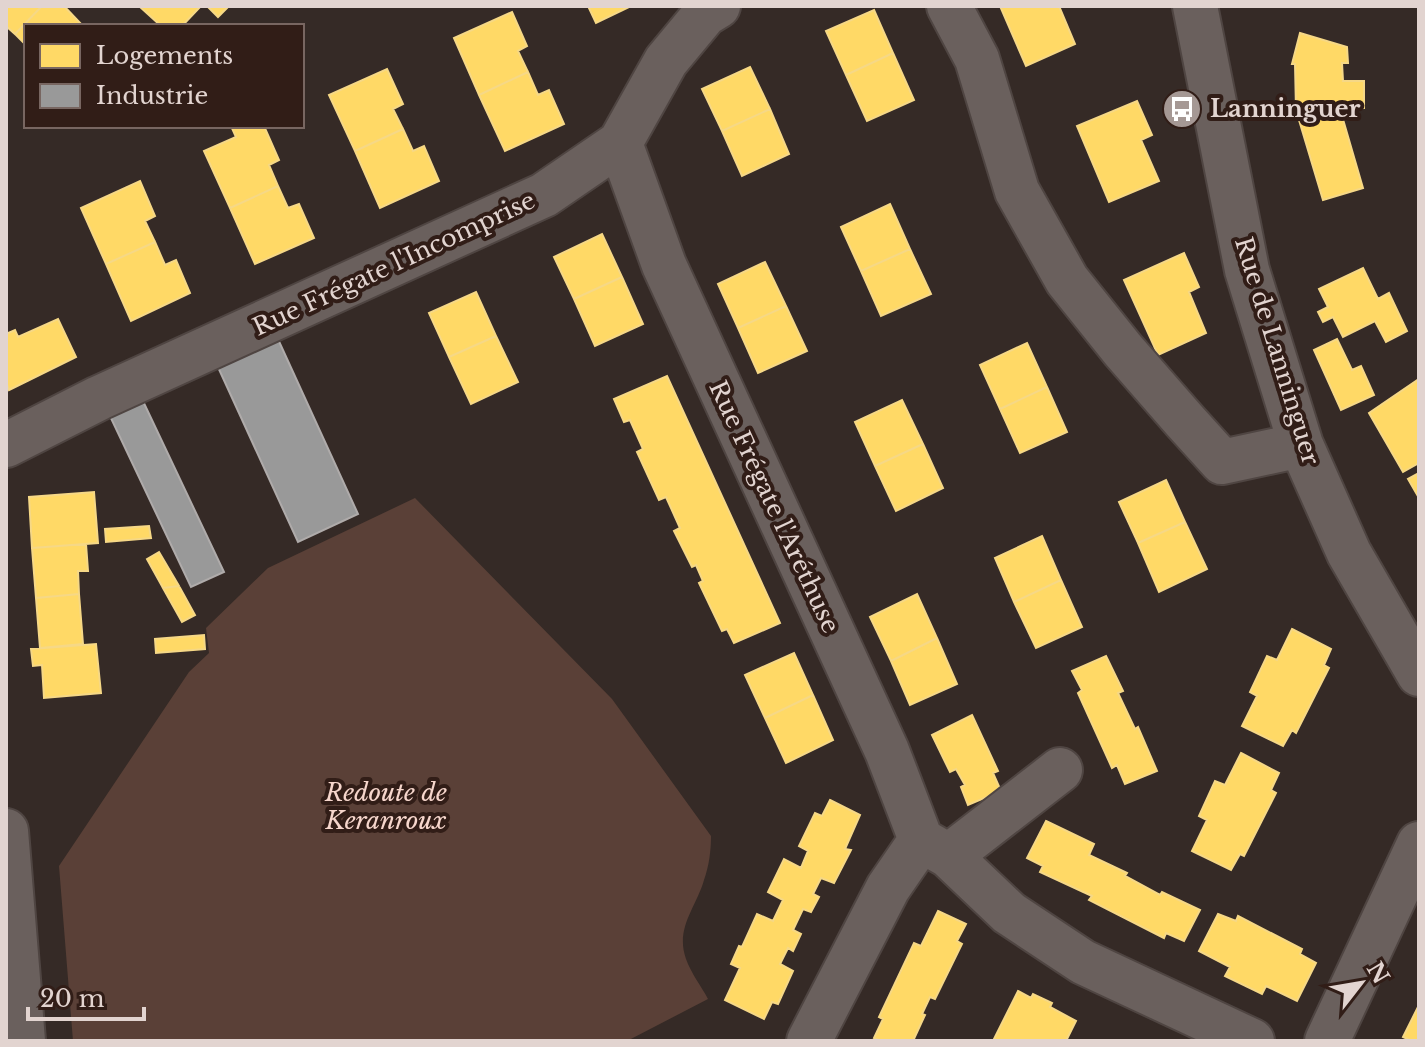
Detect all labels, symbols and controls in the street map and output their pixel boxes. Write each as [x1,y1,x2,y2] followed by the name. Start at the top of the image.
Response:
[24,24,304,128] legend
[96,41,233,70] text: Logements
[96,81,208,110] text: Industrie
[1161,88,1203,130] bus stop icon: Lanninguer
[1210,94,1361,123] place label: Lanninguer
[248,185,540,342] street label: Rue Frégate l'Incomprise
[1229,233,1326,469] street label: Rue de Lanninguer
[703,376,846,637] street label: Rue Frégate l'Aréthuse
[324,778,447,835] park label: Redoute de Keranroux
[1321,943,1401,1023] north arrow
[1361,957,1395,989] text: N
[28,971,144,1021] scale bar
[40,984,105,1013] text: 20 m

